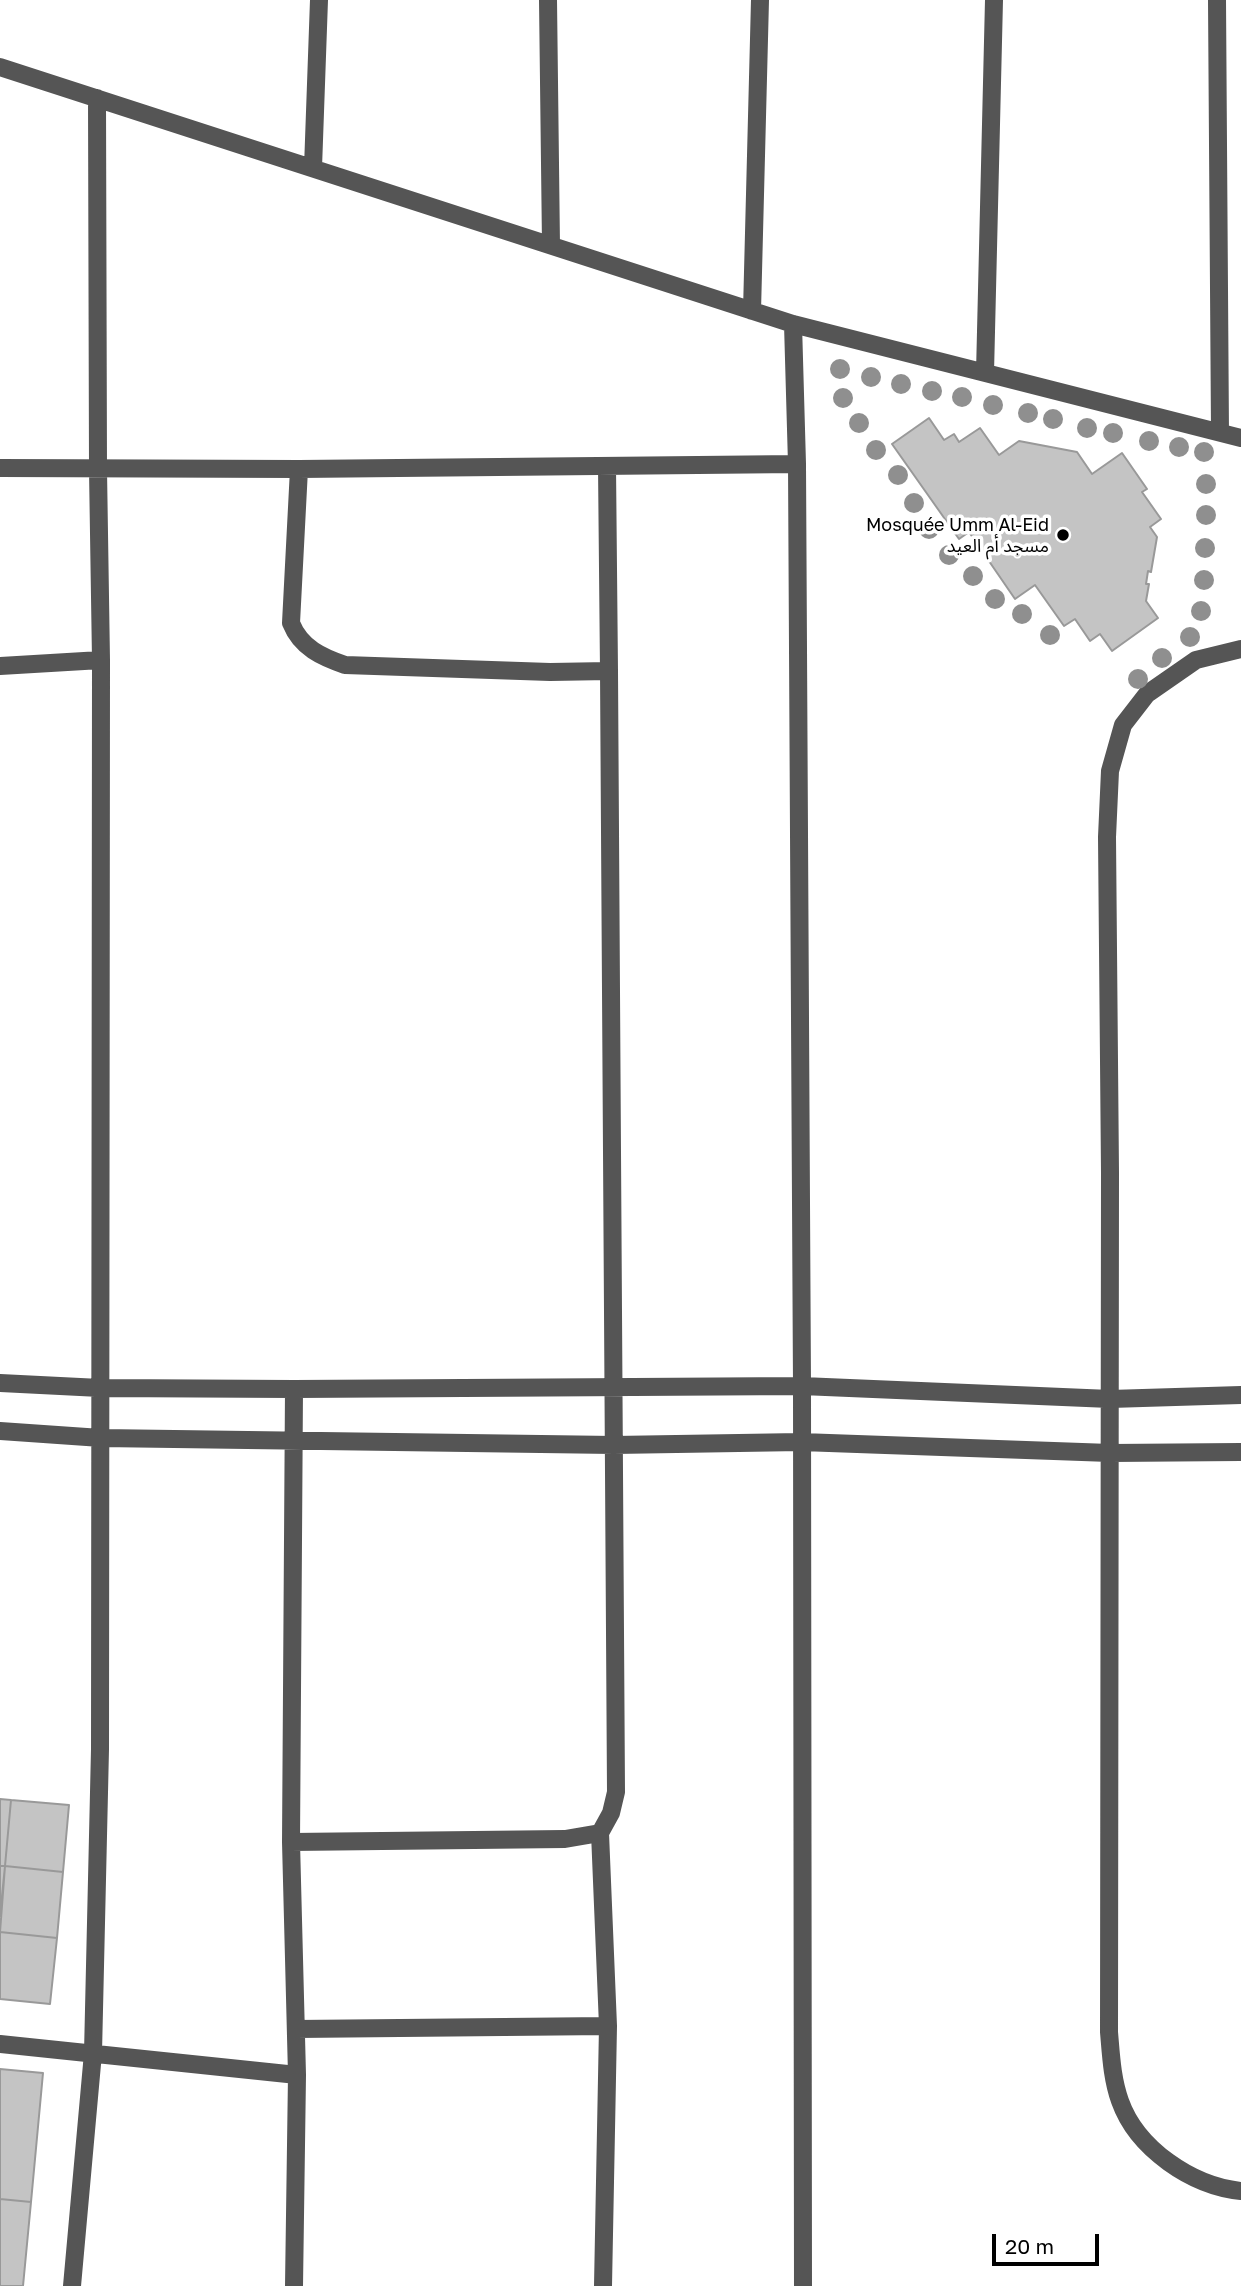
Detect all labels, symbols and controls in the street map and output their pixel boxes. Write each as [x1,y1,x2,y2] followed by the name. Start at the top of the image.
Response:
[866,514,1049,556] place label: Mosquée Umm Al-Eid مسجد أم العيد
[1055,527,1071,543] marker: Mosquée Umm Al-Eid مسجد أم العيد
[996,2220,1103,2264] scale bar
[1005,2233,1054,2259] text: 20 m

